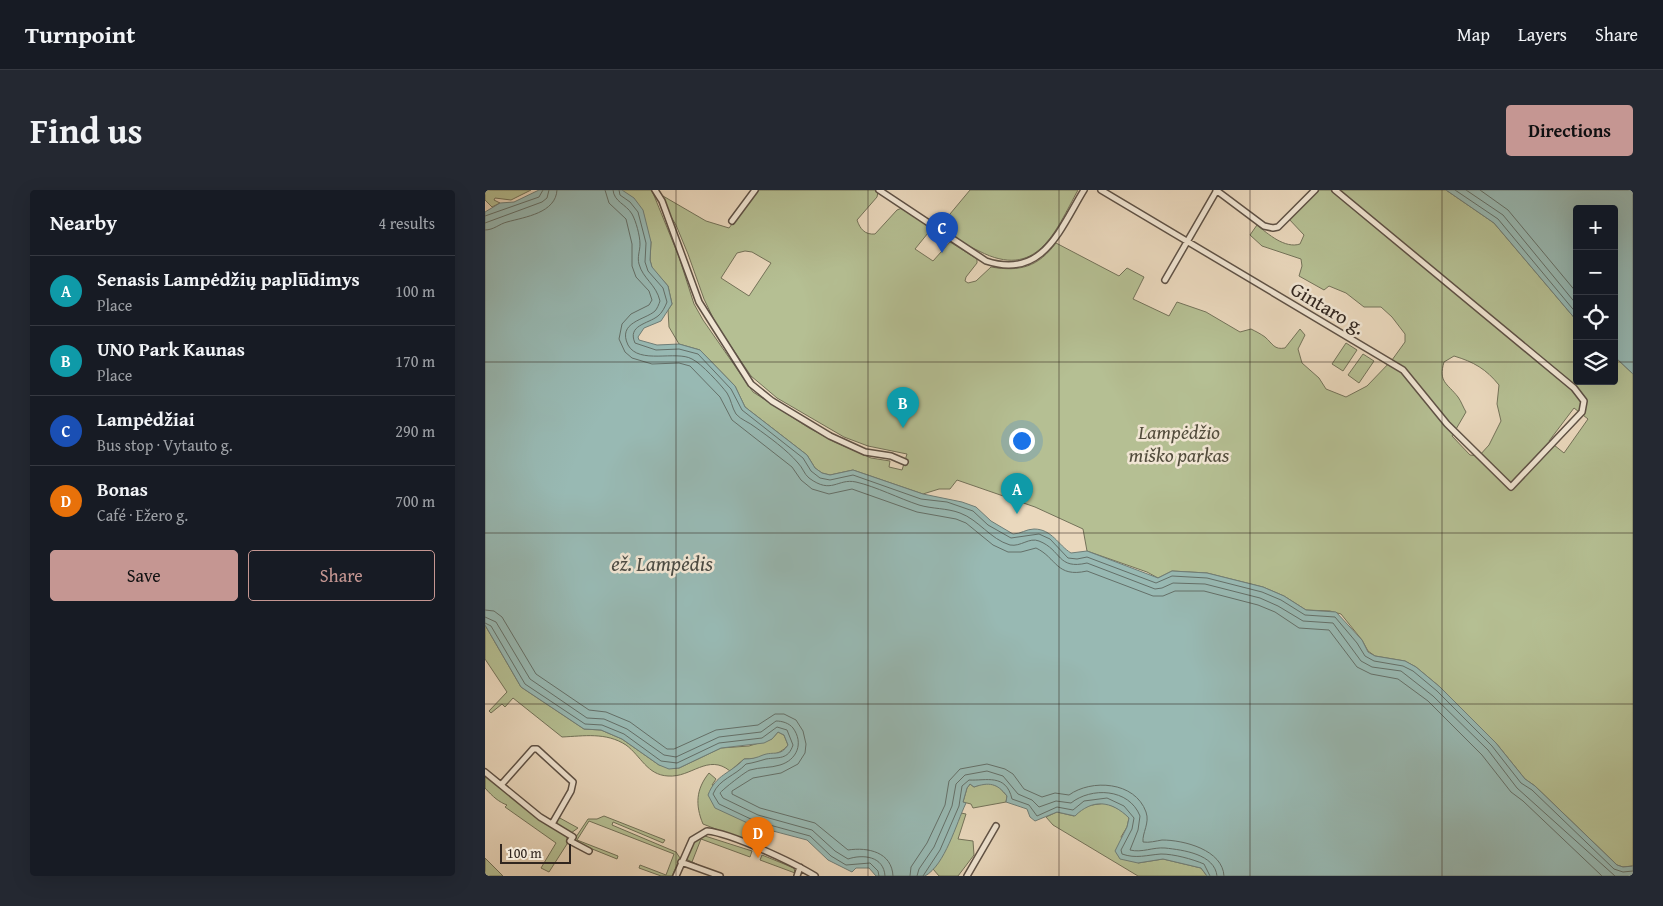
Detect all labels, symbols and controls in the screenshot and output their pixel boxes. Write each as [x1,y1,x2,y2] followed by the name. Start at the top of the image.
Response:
[25,17,135,52] text: Turnpoint
[1457,21,1490,48] text: Map
[1518,21,1567,48] text: Layers
[1595,21,1638,48] text: Share
[30,105,143,156] text: Find us
[1506,105,1633,156] button: Directions
[1573,205,1618,385] map controls
[1573,205,1618,250] button: +
[50,207,117,238] text: Nearby
[378,211,435,235] text: 4 results
[926,212,958,253] pin: C
[1573,250,1618,295] button: −
[97,265,360,293] text: Senasis Lampėdžių paplūdimys
[1285,274,1371,341] street label: Gintaro g.
[61,279,71,303] text: A
[395,279,435,303] text: 100 m
[97,293,132,317] text: Place
[1573,295,1618,340] button: locate
[97,335,245,363] text: UNO Park Kaunas
[1573,340,1618,385] button: layers
[61,349,71,373] text: B
[395,349,435,373] text: 170 m
[97,363,132,387] text: Place
[887,387,919,428] pin: B
[97,405,195,433] text: Lampėdžiai
[1129,417,1230,469] park label: Lampėdžio miško parkas
[61,419,71,443] text: C
[395,419,435,443] text: 290 m
[1009,428,1035,454] your location
[97,433,233,457] text: Bus stop · Vytauto g.
[1001,473,1033,514] pin: A
[97,475,148,503] text: Bonas
[61,489,71,513] text: D
[395,489,435,513] text: 700 m
[97,503,188,527] text: Café · Ežero g.
[611,548,713,579] water label: ež. Lampėdis
[50,550,238,601] button: Save
[248,550,435,601] button: Share
[742,817,774,858] pin: D
[500,841,571,864] scale bar
[507,843,542,863] text: 100 m

